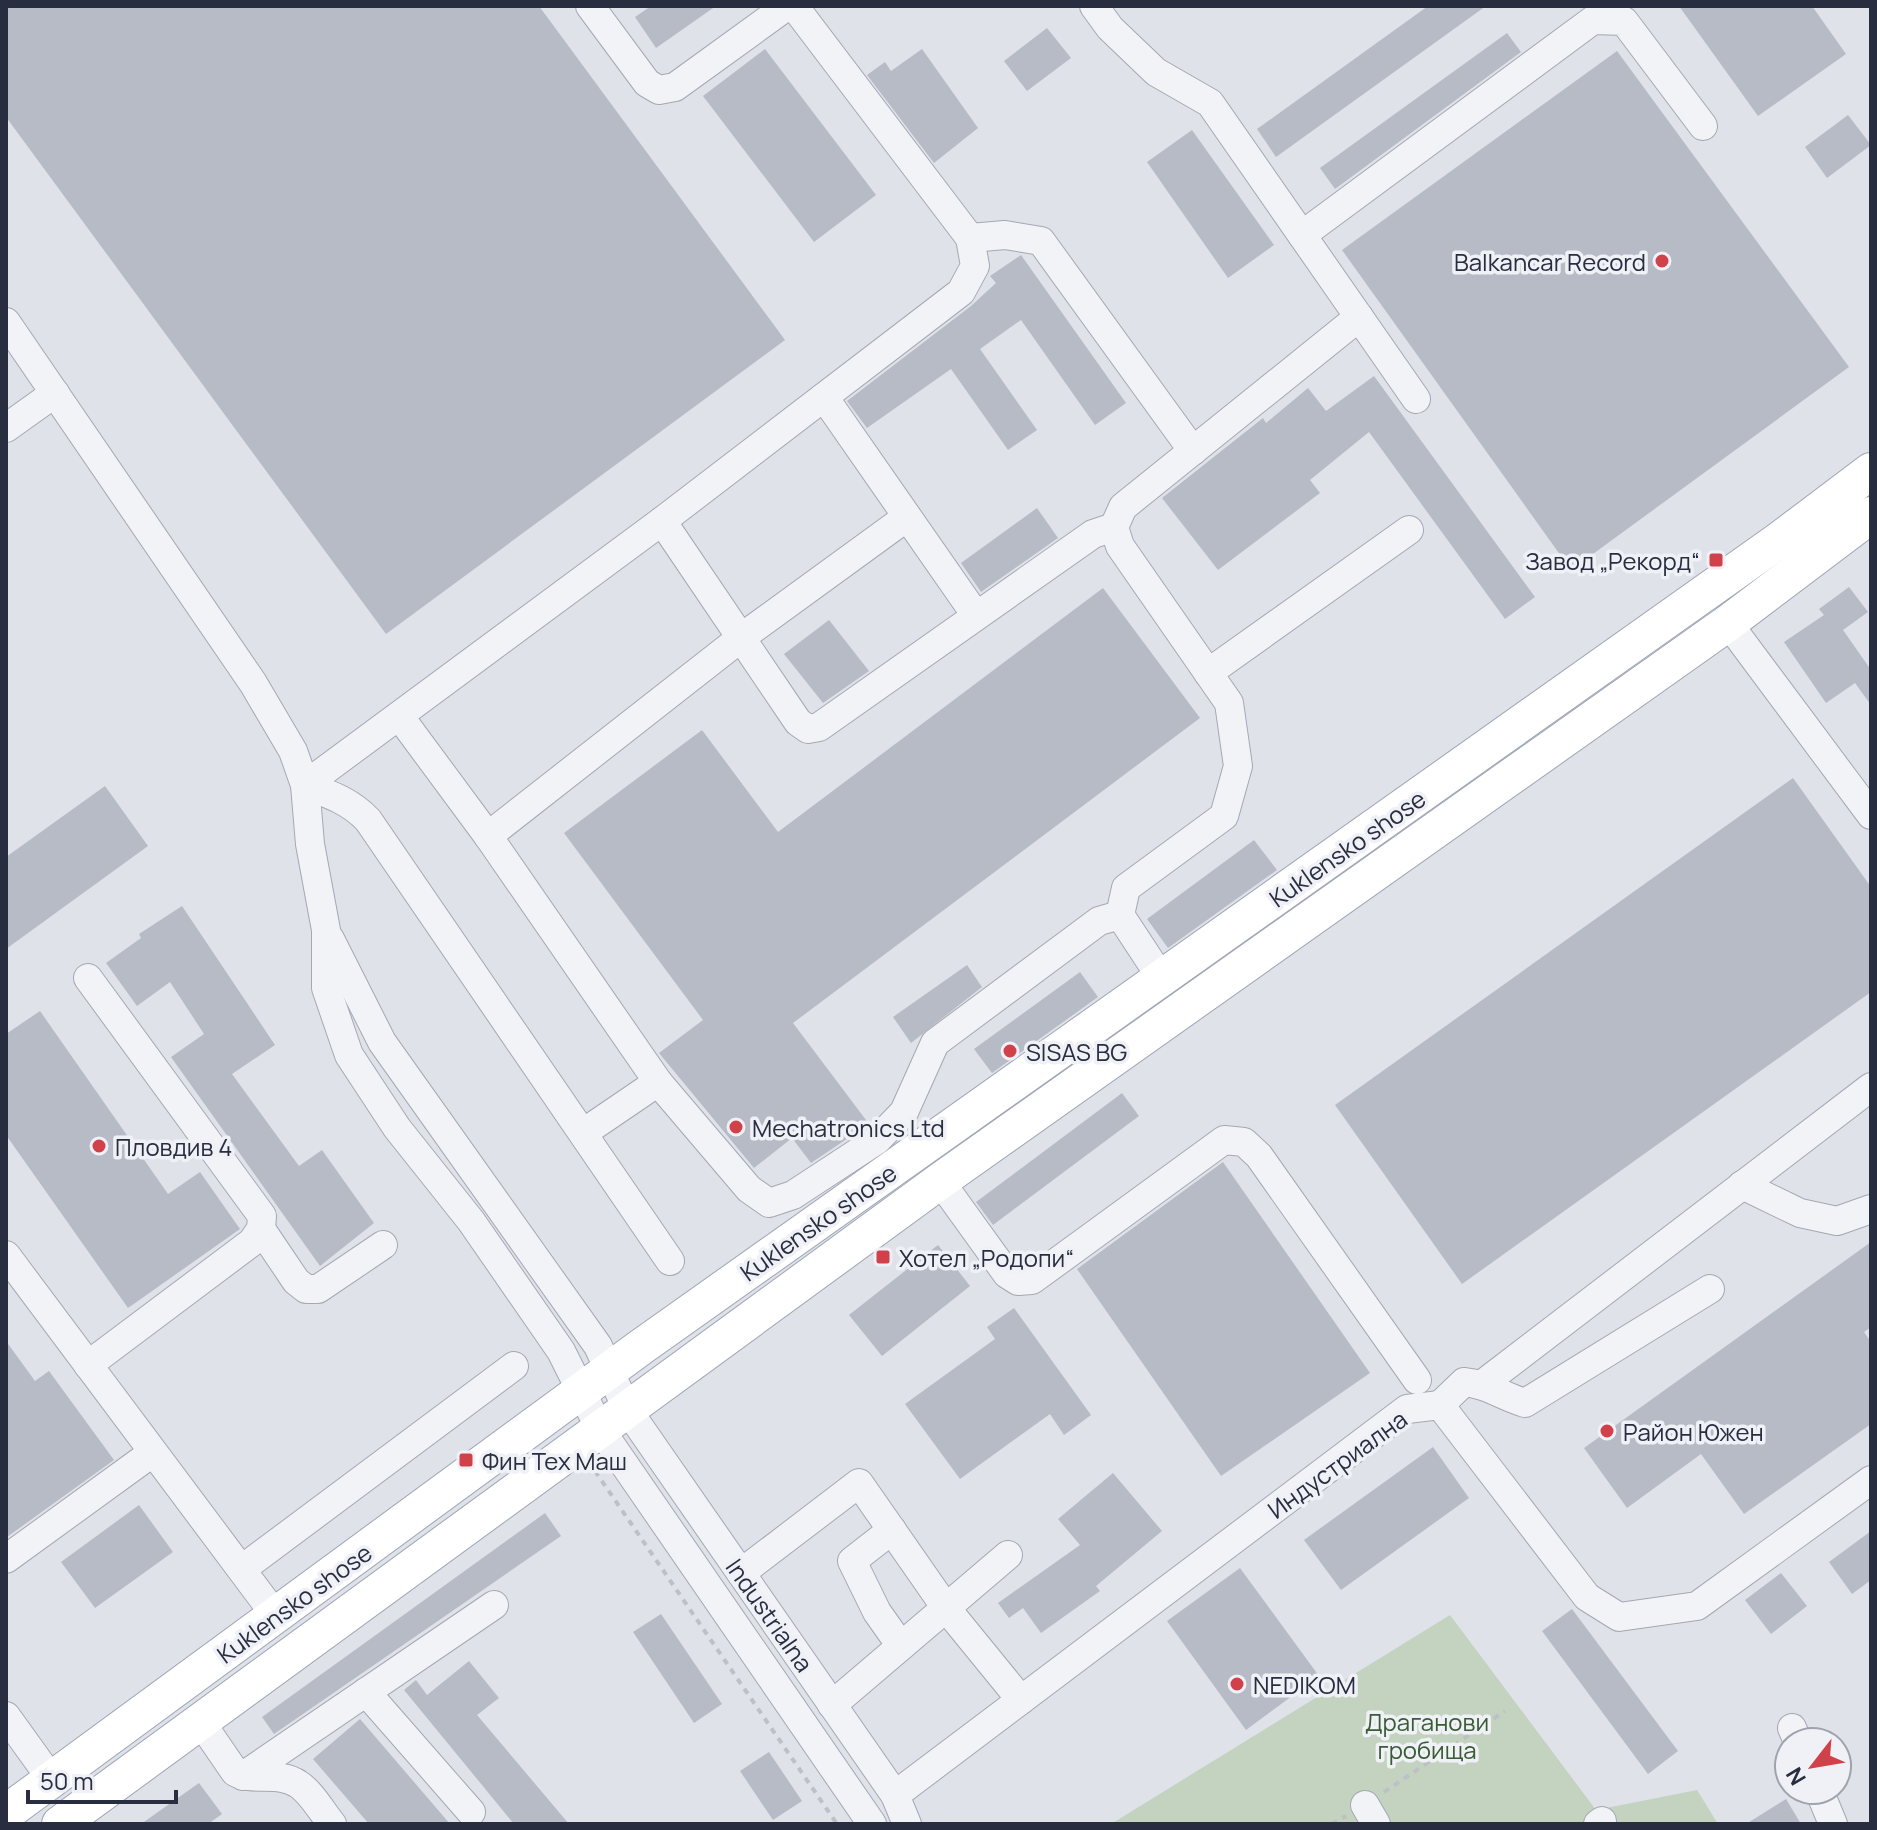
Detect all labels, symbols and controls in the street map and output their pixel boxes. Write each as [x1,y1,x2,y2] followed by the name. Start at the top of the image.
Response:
[1454,245,1646,278] place label: Balkancar Record
[1653,252,1671,270] marker: Balkancar Record
[1525,544,1700,577] place label: Завод „Рекорд“
[1707,551,1725,569] marker: Завод „Рекорд“
[1262,782,1432,914] street label: Kuklensko shose
[1026,1035,1127,1068] place label: SISAS BG
[1001,1042,1019,1060] marker: SISAS BG
[752,1111,945,1144] place label: Mechatronics Ltd
[727,1118,745,1136] marker: Mechatronics Ltd
[115,1130,232,1163] place label: Пловдив 4
[90,1137,108,1155] marker: Пловдив 4
[733,1156,903,1288] street label: Kuklensko shose
[899,1241,1074,1274] place label: Хотел „Родопи“
[874,1248,892,1266] marker: Хотел „Родопи“
[1261,1402,1413,1526] street label: Индустриална
[1623,1415,1764,1448] place label: Район Южен
[1598,1422,1616,1440] marker: Район Южен
[482,1444,627,1477] place label: Фин Тех Маш
[457,1451,475,1469] marker: Фин Тех Маш
[210,1536,378,1670] street label: Kuklensko shose
[719,1552,821,1678] street label: Industrialna
[1253,1668,1356,1701] place label: NEDIKOM
[1228,1675,1246,1693] marker: NEDIKOM
[1365,1705,1489,1766] park label: Драганови гробища
[1773,1726,1853,1806] north arrow
[28,1754,176,1804] scale bar
[1779,1762,1813,1791] text: N
[40,1764,94,1797] text: 50 m

